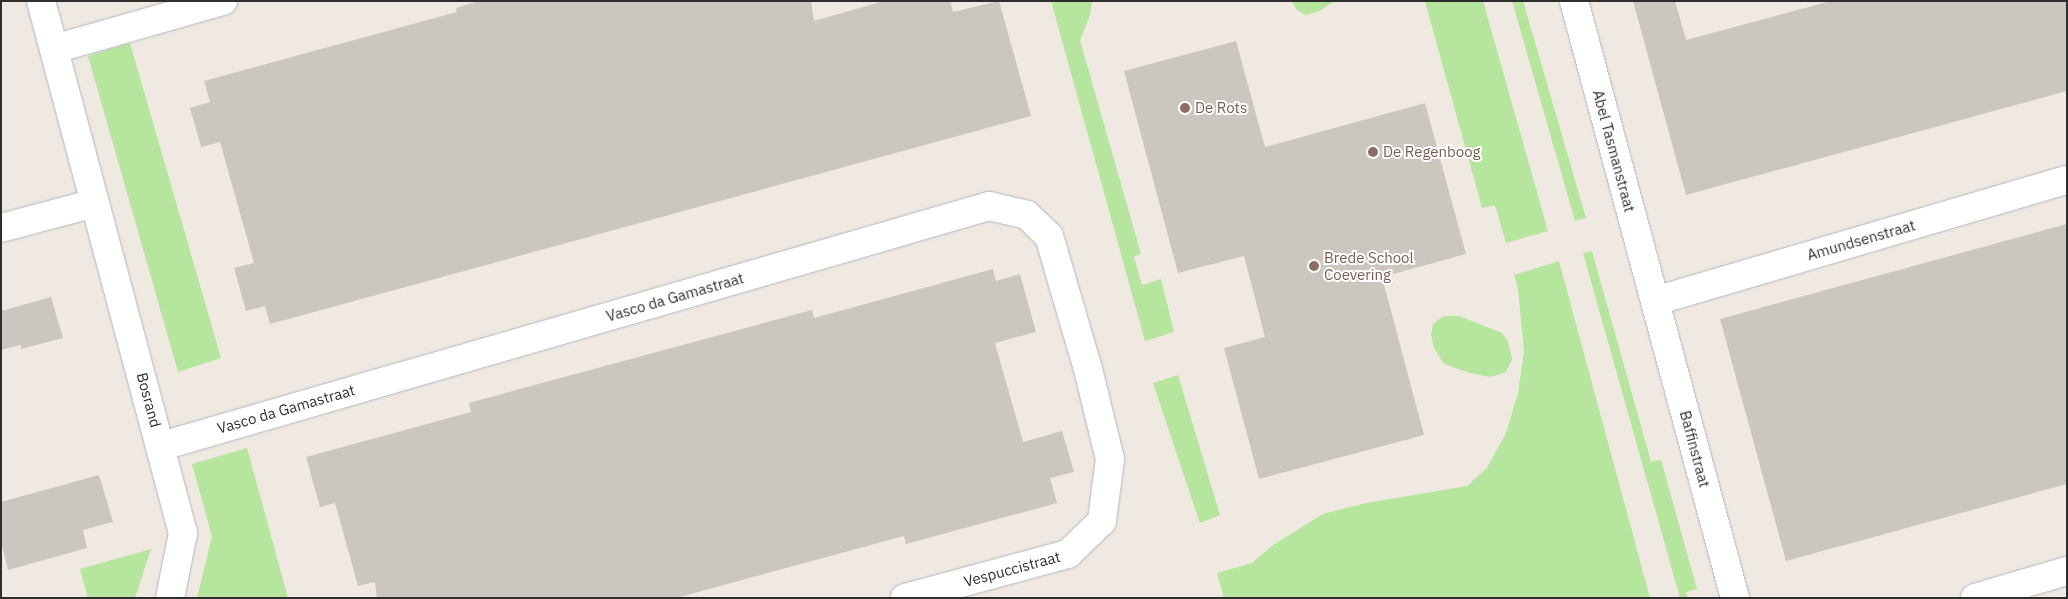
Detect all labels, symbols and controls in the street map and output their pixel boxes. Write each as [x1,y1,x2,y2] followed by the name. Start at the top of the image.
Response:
[1589,88,1639,214] street label: Abel Tasmanstraat
[1195,99,1247,117] place label: De Rots
[1179,102,1191,114] marker: De Rots
[1383,143,1480,161] place label: De Regenboog
[1367,146,1379,158] marker: De Regenboog
[1805,216,1917,264] street label: Amundsenstraat
[1324,248,1414,283] place label: Brede School Coevering
[1308,260,1320,272] marker: Brede School Coevering
[604,269,746,325] street label: Vasco da Gamastraat
[133,371,165,429] street label: Bosrand
[215,381,357,437] street label: Vasco da Gamastraat
[1676,409,1714,489] street label: Baffinstraat
[962,547,1062,591] street label: Vespuccistraat

